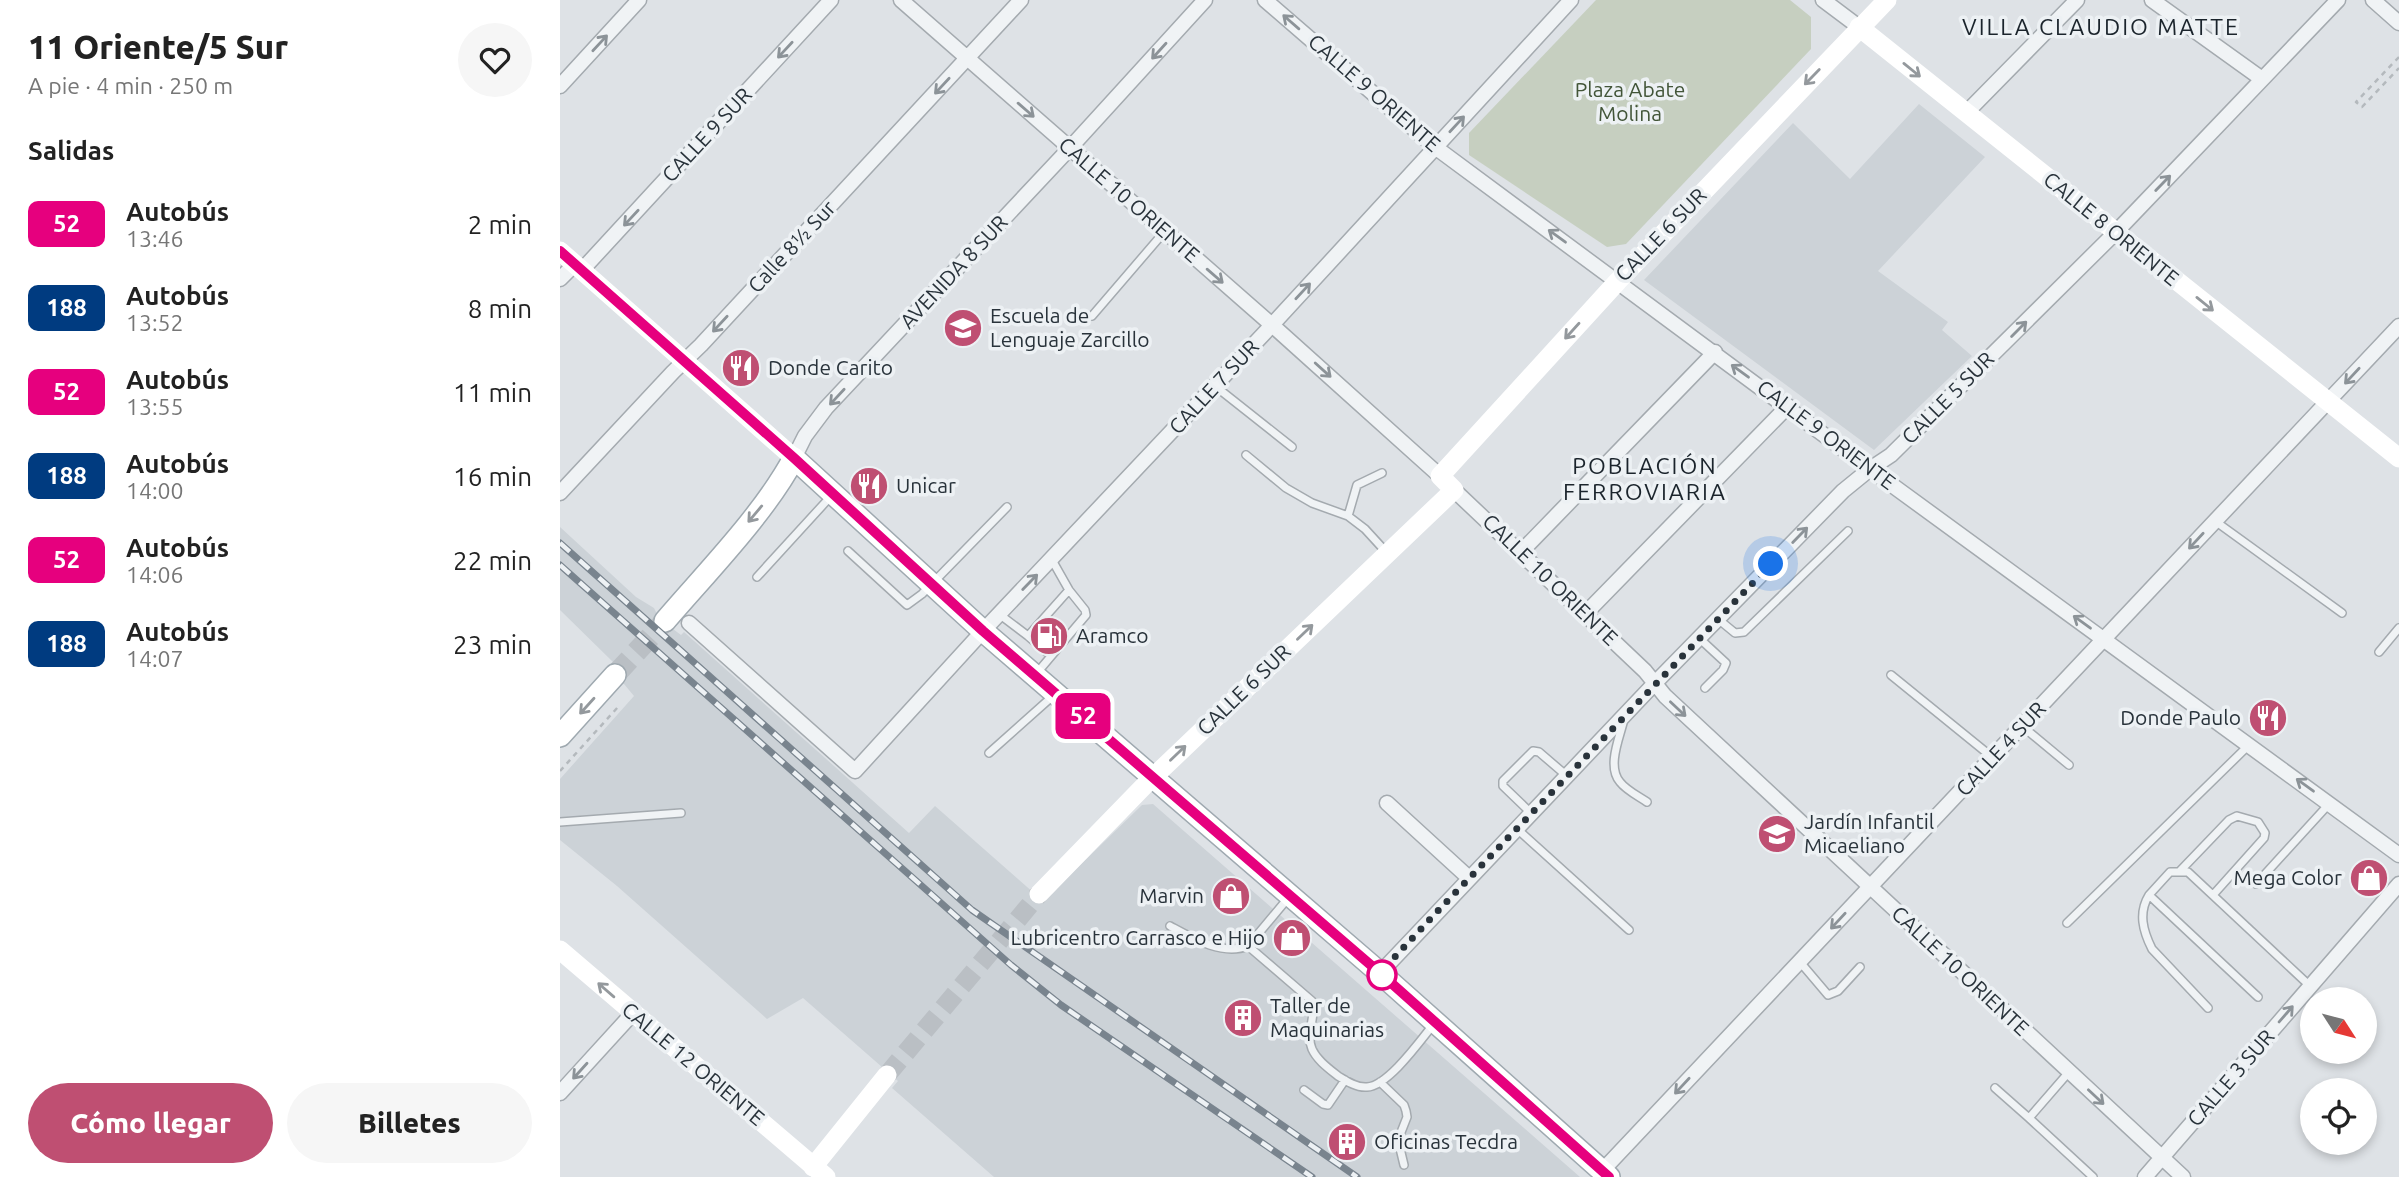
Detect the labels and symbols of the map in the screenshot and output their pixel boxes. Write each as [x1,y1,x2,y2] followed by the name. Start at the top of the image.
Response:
[1282,14,1300,30] one-way arrow
[1962,14,2240,39] district label: VILLA CLAUDIO MATTE
[1304,29,1445,156] street label: CALLE 9 ORIENTE
[591,35,608,52] one-way arrow
[777,41,793,59] one-way arrow
[1151,41,1167,59] one-way arrow
[1903,62,1921,78] one-way arrow
[1803,68,1820,85] one-way arrow
[933,77,950,94] one-way arrow
[1575,77,1685,125] park label: Plaza Abate Molina
[657,82,756,186] street label: CALLE 9 SUR
[1017,101,1034,118] one-way arrow
[1449,116,1466,133] one-way arrow
[1054,132,1205,267] street label: CALLE 10 ORIENTE
[2039,166,2184,290] street label: CALLE 8 ORIENTE
[2154,175,2171,192] one-way arrow
[1610,183,1711,286] street label: CALLE 6 SUR
[743,195,840,297] street label: Calle 8½ Sur
[623,209,639,227] one-way arrow
[895,210,1012,333] street label: AVENIDA 8 SUR
[1548,229,1567,244] one-way arrow
[1206,268,1224,284] one-way arrow
[1295,282,1311,300] one-way arrow
[2195,296,2214,311] one-way arrow
[990,303,1149,351] place label: Escuela de Lenguaje Zarcillo
[942,307,984,349] school or university icon: Escuela de Lenguaje Zarcillo
[712,315,728,333] one-way arrow
[2010,320,2027,337] one-way arrow
[1563,322,1580,339] one-way arrow
[1164,334,1263,438] street label: CALLE 7 SUR
[1896,346,1998,448] street label: CALLE 5 SUR
[720,347,762,389] restaurant icon: Donde Carito
[768,355,893,379] place label: Donde Carito
[1314,362,1331,379] one-way arrow
[1731,364,1750,379] one-way arrow
[2344,367,2361,384] one-way arrow
[1753,374,1900,494] street label: CALLE 9 ORIENTE
[829,387,846,405] one-way arrow
[1563,452,1727,504] district label: POBLACIÓN FERROVIARIA
[848,465,890,507] restaurant icon: Unicar
[896,473,956,497] place label: Unicar
[747,505,763,523] one-way arrow
[1478,509,1623,650] street label: CALLE 10 ORIENTE
[1791,526,1808,543] one-way arrow
[2188,533,2205,550] one-way arrow
[1753,546,1788,581] your location
[1022,574,1039,591] one-way arrow
[2073,614,2092,629] one-way arrow
[1028,615,1070,657] fuel station icon: Aramco
[1076,623,1149,647] place label: Aramco
[1296,623,1313,640] one-way arrow
[1192,639,1295,740] street label: CALLE 6 SUR
[1051,693,1114,739] line badge: 52
[1951,696,2050,800] street label: CALLE 4 SUR
[579,697,595,715] one-way arrow
[2247,697,2289,739] restaurant icon: Donde Paulo
[1669,700,1686,717] one-way arrow
[2120,705,2241,729] place label: Donde Paulo
[1169,745,1186,762] one-way arrow
[2296,778,2314,793] one-way arrow
[1804,809,1934,857] place label: Jardín Infantil Micaeliano
[1756,813,1798,855] school or university icon: Jardín Infantil Micaeliano
[2348,857,2390,899] shop icon: Mega Color
[2234,865,2342,889] place label: Mega Color
[1210,875,1252,917] shop icon: Marvin
[1139,883,1204,907] place label: Marvin
[1887,901,2034,1040] street label: CALLE 10 ORIENTE
[1830,912,1847,929] one-way arrow
[1271,917,1313,959] shop icon: Lubricentro Carrasco e Hijo
[1011,925,1265,949] place label: Lubricentro Carrasco e Hijo
[1367,960,1397,990] unlabelled marker
[597,982,615,998] one-way arrow
[2300,987,2376,1064] north arrow
[1270,993,1384,1041] place label: Taller de Maquinarias
[618,997,770,1130] street label: CALLE 12 ORIENTE
[1222,997,1264,1039] building icon: Taller de Maquinarias
[2278,1006,2294,1024] one-way arrow
[2182,1024,2279,1131] street label: CALLE 3 SUR
[572,1062,588,1080] one-way arrow
[1674,1077,1691,1094] one-way arrow
[2087,1088,2104,1105] one-way arrow
[1326,1121,1368,1163] building icon: Oficinas Tecdra
[1374,1129,1518,1153] place label: Oficinas Tecdra

